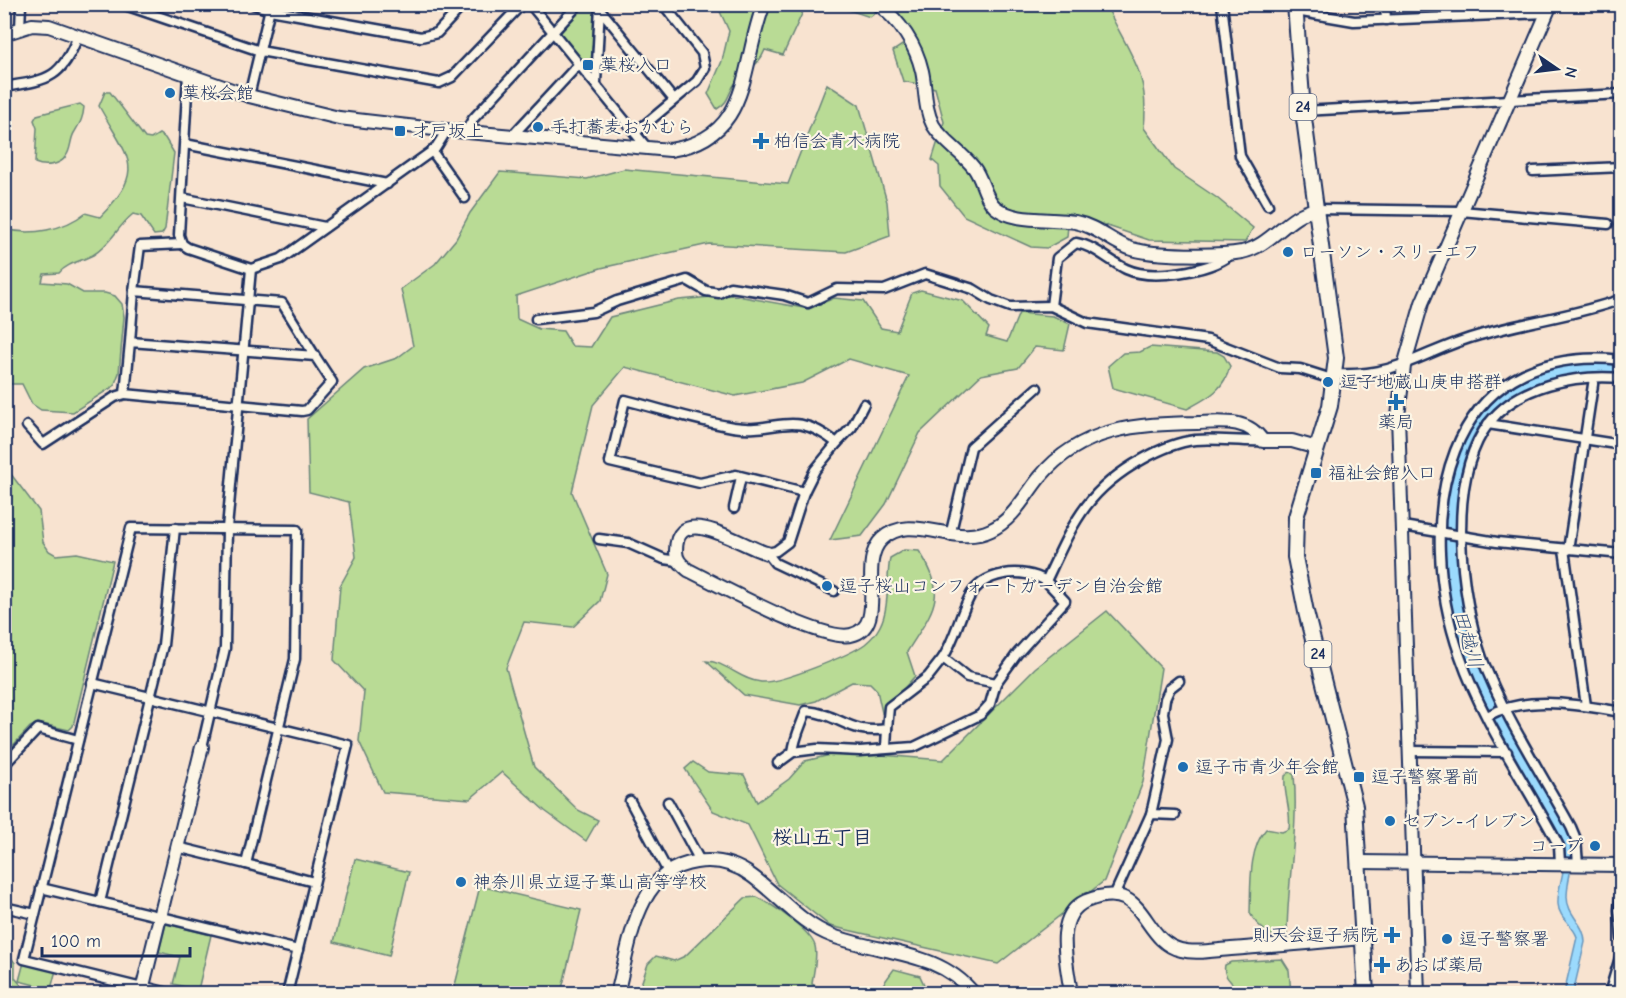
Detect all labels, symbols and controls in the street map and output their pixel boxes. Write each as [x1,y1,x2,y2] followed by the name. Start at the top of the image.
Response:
[1527,39,1587,99] north arrow
[600,55,672,76] place label: 葉桜入口
[581,58,595,72] marker: 葉桜入口
[1561,65,1581,80] text: N
[182,83,254,104] place label: 葉桜会館
[163,86,177,100] marker: 葉桜会館
[1290,94,1316,120] road number: 24
[550,117,694,138] place label: 手打蕎麦おかむら
[531,120,545,134] marker: 手打蕎麦おかむら
[412,121,484,142] place label: 才戸坂上
[393,124,407,138] marker: 才戸坂上
[774,131,900,152] place label: 柏信会青木病院
[752,132,770,150] marker: 柏信会青木病院
[1300,242,1480,263] place label: ローソン・スリーエフ
[1281,245,1295,259] marker: ローソン・スリーエフ
[1340,372,1502,393] place label: 逗子地蔵山庚申搭群
[1321,375,1335,389] marker: 逗子地蔵山庚申搭群
[1389,395,1403,409] marker: 薬局
[1378,412,1414,433] place label: 薬局
[1328,463,1436,484] place label: 福祉会館入口
[1309,466,1323,480] marker: 福祉会館入口
[839,576,1163,597] place label: 逗子桜山コンフォートガーデン自治会館
[820,579,834,593] marker: 逗子桜山コンフォートガーデン自治会館
[1449,607,1487,671] water label: 田越川
[1304,641,1332,667] road number: 24
[1195,757,1339,778] place label: 逗子市青少年会館
[1176,760,1190,774] marker: 逗子市青少年会館
[1371,767,1479,788] place label: 逗子警察署前
[1352,770,1366,784] marker: 逗子警察署前
[1402,811,1535,832] place label: セブン-イレブン
[1383,814,1397,828] marker: セブン-イレブン
[772,826,872,849] district label: 桜山五丁目
[1530,836,1583,857] place label: コープ
[1588,839,1602,853] marker: コープ
[473,872,707,893] place label: 神奈川県立逗子葉山高等学校
[454,875,468,889] marker: 神奈川県立逗子葉山高等学校
[42,920,190,958] scale bar
[1252,925,1378,946] place label: 則天会逗子病院
[1383,926,1401,944] marker: 則天会逗子病院
[1459,929,1549,950] place label: 逗子警察署
[51,931,101,952] text: 100 m
[1440,932,1454,946] marker: 逗子警察署
[1394,955,1484,976] place label: あおば薬局
[1375,958,1389,972] marker: あおば薬局

